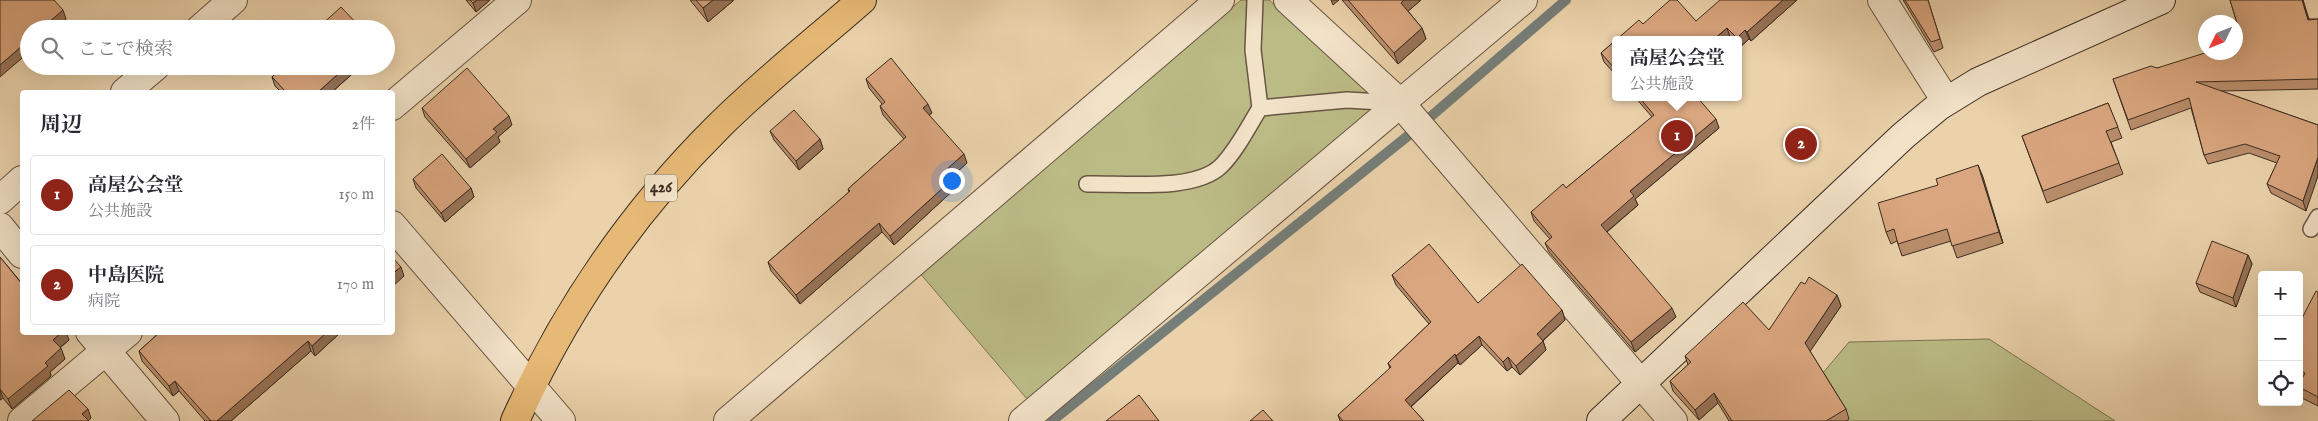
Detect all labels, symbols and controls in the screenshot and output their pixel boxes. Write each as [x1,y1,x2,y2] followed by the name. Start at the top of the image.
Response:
[2198,15,2243,60] north arrow
[20,20,395,75] search box
[38,34,66,62] icon: search
[1612,36,1742,101] popup
[78,38,173,62] text: ここで検索
[1629,47,1725,71] text: 高屋公会堂
[1629,75,1694,95] text: 公共施設
[40,112,82,139] text: 周辺
[351,115,375,135] text: 2件
[1661,117,1693,155] pin: 1
[1785,125,1817,163] pin: 2
[939,168,965,194] your location
[88,174,183,198] text: 高屋公会堂
[645,174,677,202] road number: 426
[54,185,60,205] text: 1
[339,185,374,205] text: 150 m
[88,202,152,222] text: 公共施設
[88,264,164,288] text: 中島医院
[2258,271,2303,406] map controls
[2258,271,2303,316] button: +
[53,275,61,295] text: 2
[337,275,374,295] text: 170 m
[88,292,120,312] text: 病院
[2258,316,2303,361] button: −
[2258,361,2303,406] button: locate

